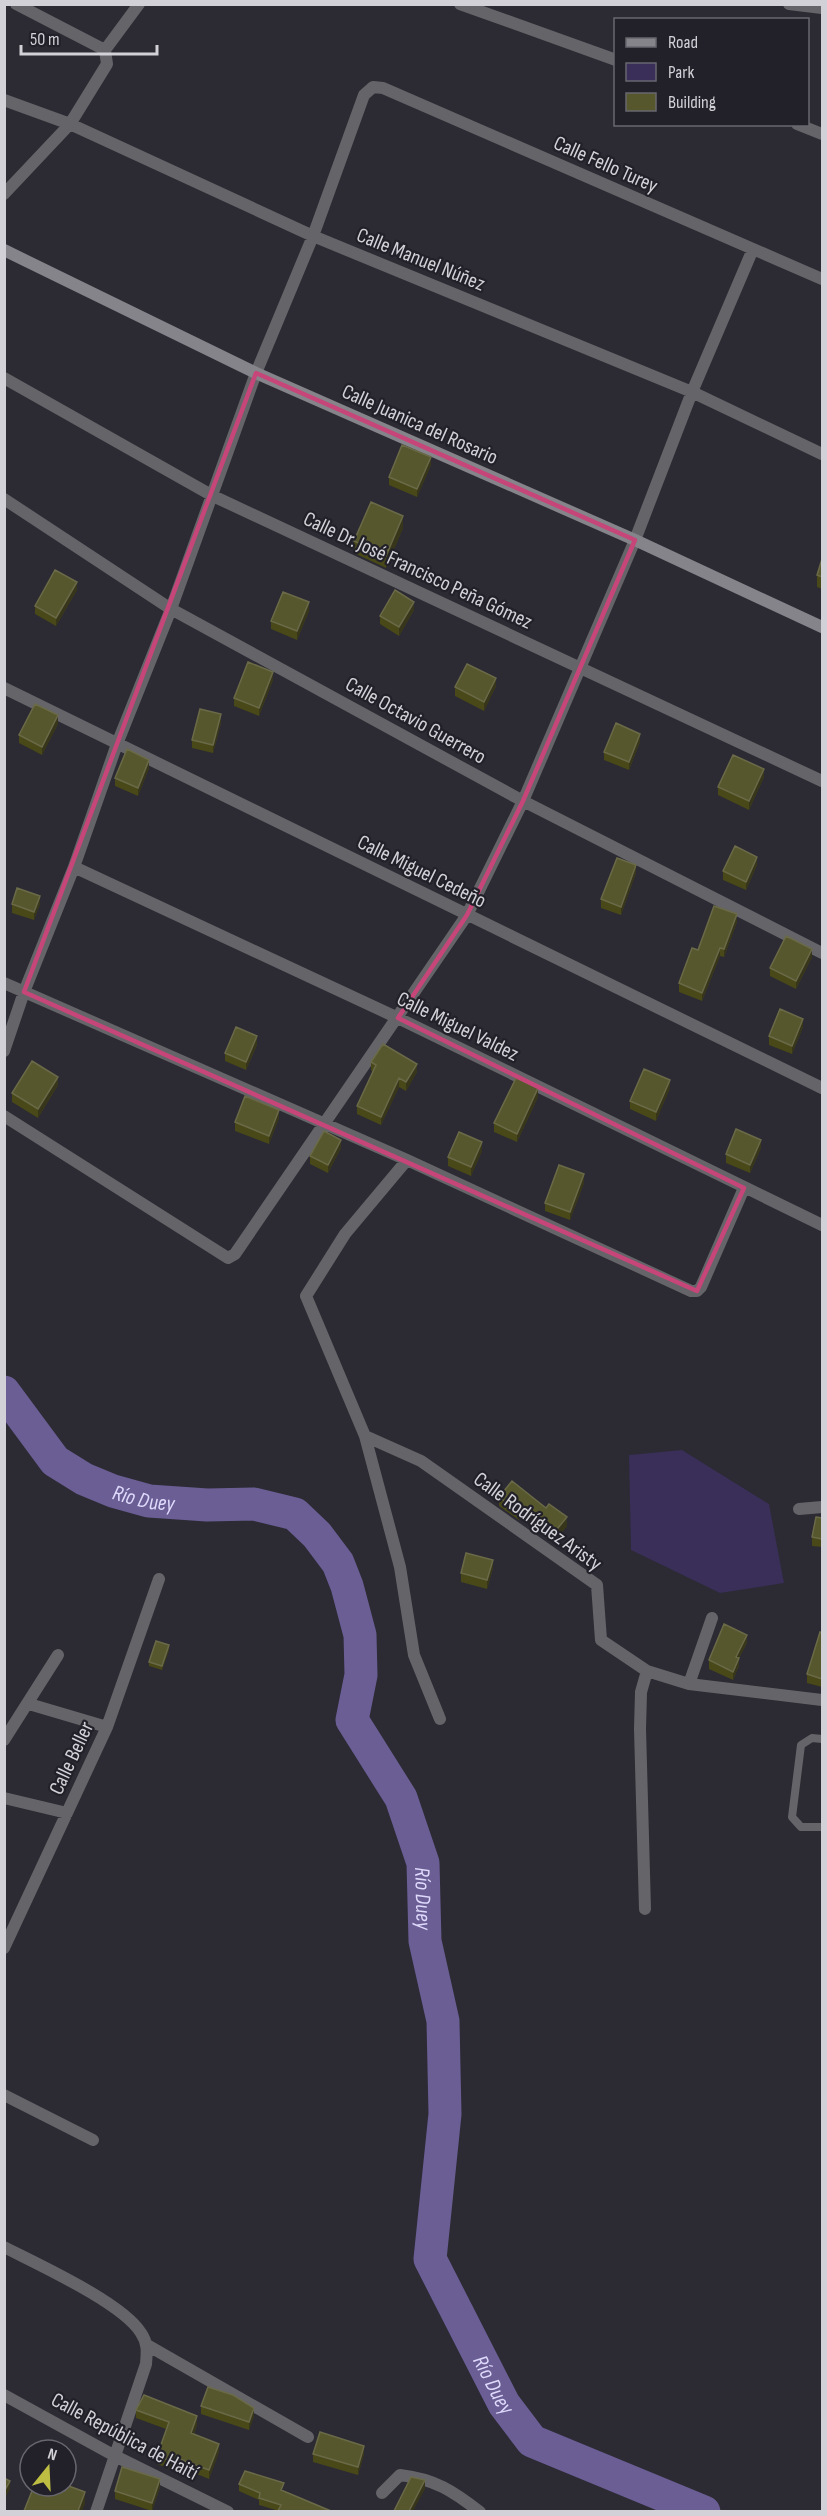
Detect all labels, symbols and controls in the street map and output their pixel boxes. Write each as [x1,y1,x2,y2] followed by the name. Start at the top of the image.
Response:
[21,18,158,56] scale bar
[614,18,809,126] legend
[30,29,60,50] text: 50 m
[668,32,698,53] text: Road
[668,62,694,83] text: Park
[668,92,716,113] text: Building
[550,130,662,199] street label: Calle Fello Turey
[353,222,489,297] street label: Calle Manuel Núñez
[338,379,502,470] street label: Calle Juanica del Rosario
[299,506,537,635] street label: Calle Dr. José Francisco Peña Gómez
[341,672,490,769] street label: Calle Octavio Guerrero
[353,830,490,913] street label: Calle Miguel Cedeño
[393,986,523,1067] street label: Calle Miguel Valdez
[469,1467,607,1576] street label: Calle Rodríguez Aristy
[109,1480,176,1518] water label: Río Duey
[44,1718,99,1799] street label: Calle Beller
[408,1867,437,1931] water label: Río Duey
[466,2351,520,2421] water label: Río Duey
[47,2387,203,2486] street label: Calle República de Haití
[18,2438,78,2498] north arrow
[45,2445,59,2466] text: N

